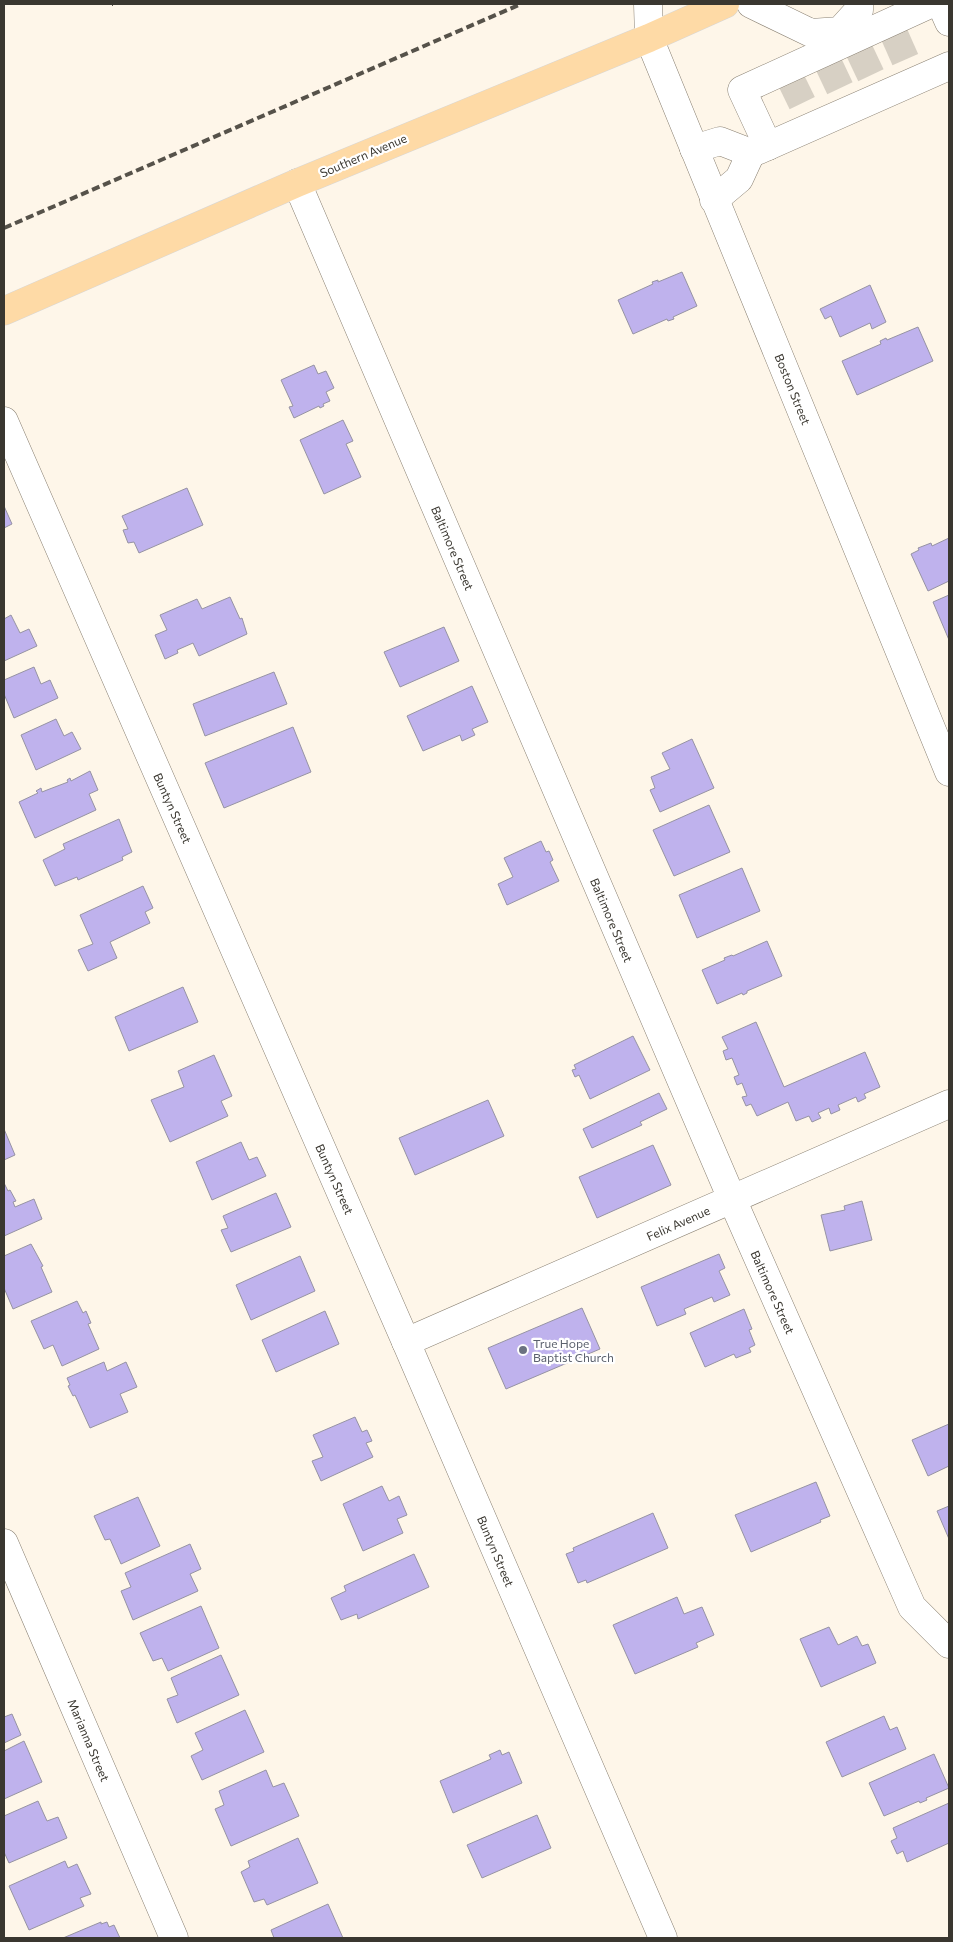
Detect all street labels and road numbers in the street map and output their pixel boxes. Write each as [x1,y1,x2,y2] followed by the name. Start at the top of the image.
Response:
[317,130,409,180] street label: Southern Avenue
[772,351,814,427] street label: Boston Street
[429,504,477,592] street label: Baltimore Street
[151,771,195,845] street label: Buntyn Street
[588,876,636,964] street label: Baltimore Street
[313,1142,357,1216] street label: Buntyn Street
[644,1203,712,1243] street label: Felix Avenue
[748,1248,798,1336] street label: Baltimore Street
[475,1513,517,1589] street label: Buntyn Street
[65,1697,113,1783] street label: Marianna Street

